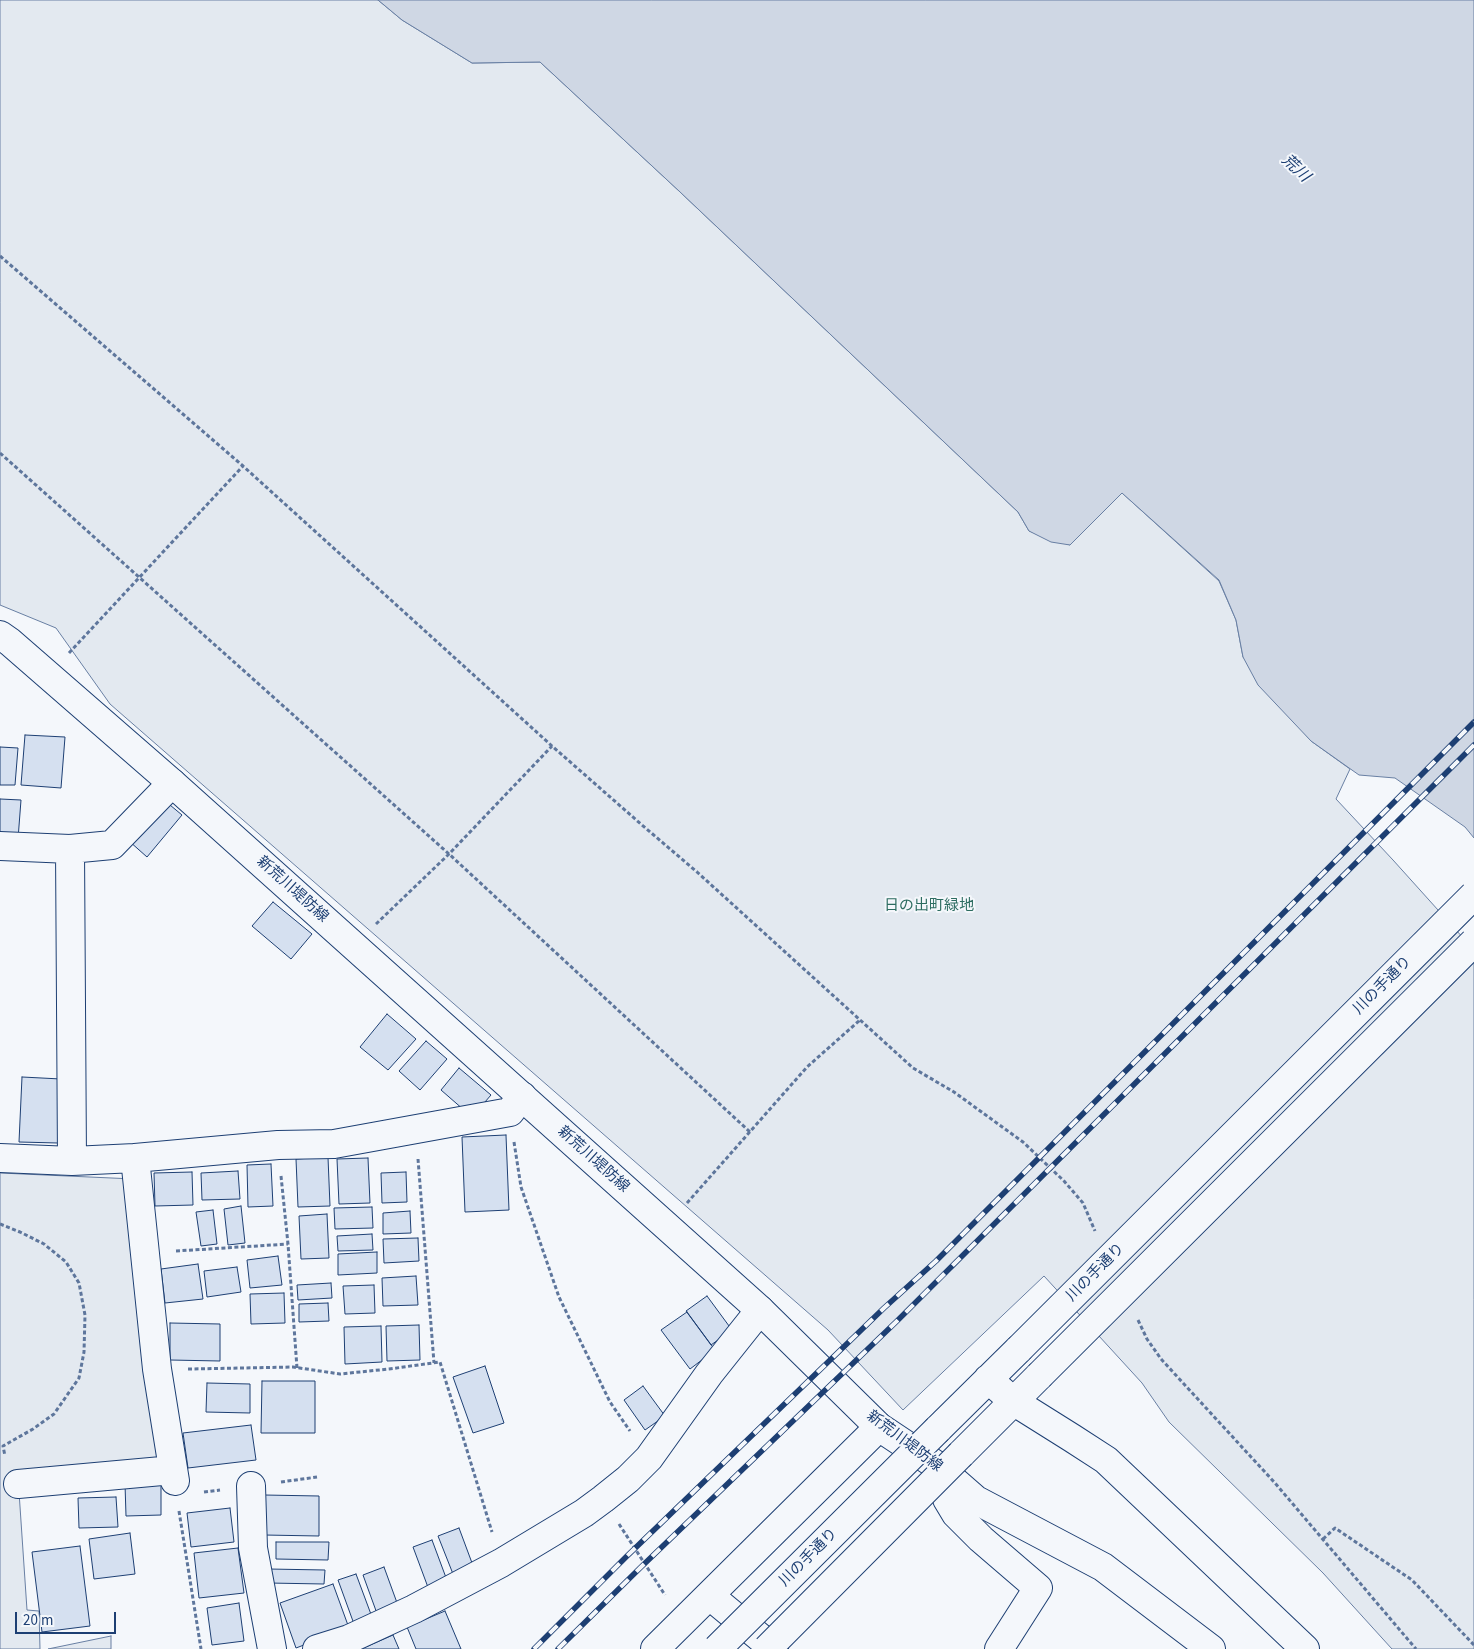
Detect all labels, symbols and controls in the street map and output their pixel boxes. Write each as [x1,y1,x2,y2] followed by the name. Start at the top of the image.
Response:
[1277,151,1313,187] water label: 荒川
[253,853,331,927] street label: 新荒川堤防線
[884,898,974,916] park label: 日の出町緑地
[1350,953,1416,1019] street label: 川の手通り
[554,1123,632,1197] street label: 新荒川堤防線
[1063,1240,1129,1306] street label: 川の手通り
[863,1408,945,1476] street label: 新荒川堤防線
[776,1525,842,1591] street label: 川の手通り
[18,1602,119,1634] scale bar
[23,1610,53,1631] text: 20 m

